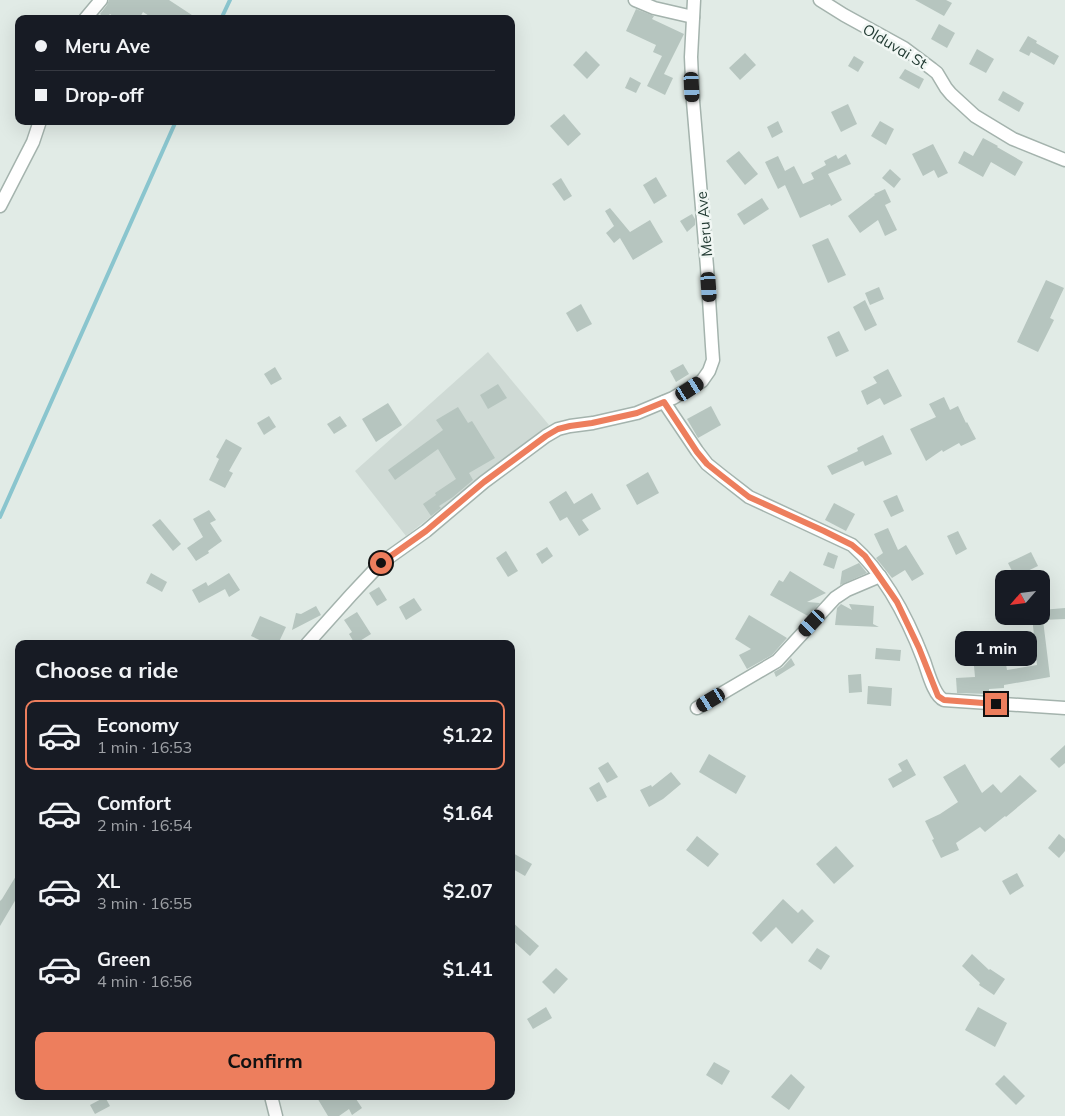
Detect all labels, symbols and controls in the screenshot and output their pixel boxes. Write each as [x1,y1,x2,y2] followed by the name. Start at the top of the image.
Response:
[859,19,931,73] street label: Olduvai St
[65,34,150,58] text: Meru Ave
[683,72,700,102] car
[65,83,143,107] text: Drop-off
[692,190,716,258] street label: Meru Ave
[700,272,717,302] car
[673,375,706,403] car
[370,552,392,574] route start
[995,570,1050,625] north arrow
[995,570,1050,625] map controls
[796,607,827,639] car
[955,632,1037,666] callout: 1 min
[975,638,1017,658] text: 1 min
[35,656,178,684] text: Choose a ride
[694,686,727,714] car
[985,693,1007,715] route end
[37,713,82,758] icon: car
[97,713,179,737] text: Economy
[443,723,493,747] text: $1.22
[97,737,192,757] text: 1 min · 16:53
[37,791,82,836] icon: car
[97,791,171,815] text: Comfort
[443,801,493,825] text: $1.64
[97,815,192,835] text: 2 min · 16:54
[37,869,82,914] icon: car
[97,869,120,893] text: XL
[443,879,493,903] text: $2.07
[97,893,192,913] text: 3 min · 16:55
[37,947,82,992] icon: car
[97,947,151,971] text: Green
[443,957,493,981] text: $1.41
[97,971,192,991] text: 4 min · 16:56
[35,1032,495,1090] button: Confirm

